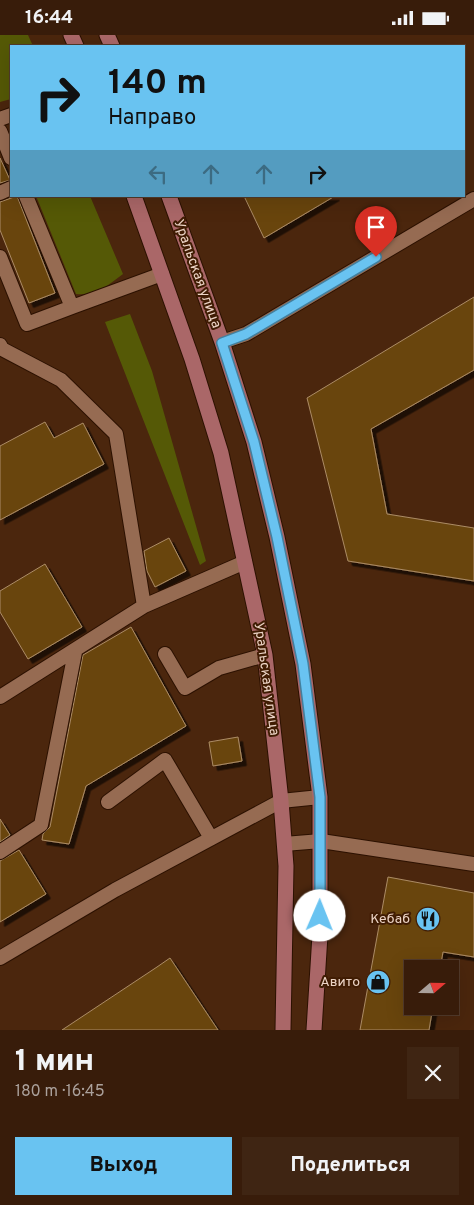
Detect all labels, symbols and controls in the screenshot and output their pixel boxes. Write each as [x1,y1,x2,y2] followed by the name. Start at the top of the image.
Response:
[25,6,73,30] text: 16:44
[108,62,207,106] text: 140 m
[25,65,90,130] icon: right
[108,105,196,132] text: Направо
[144,160,172,188] icon: left
[197,160,225,188] icon: ahead
[250,160,278,188] icon: ahead
[303,160,331,188] icon: right
[355,206,397,257] pin
[362,213,390,241] icon: arrive
[169,217,225,331] street label: Уральская улица
[250,621,282,737] street label: Уральская улица
[293,889,345,941] position arrow
[415,906,441,932] restaurant icon: Кебаб
[370,911,410,928] place label: Кебаб
[404,960,459,1015] north arrow
[404,960,459,1015] map controls
[365,969,391,995] shop icon: Авито
[320,974,360,991] place label: Авито
[15,1044,94,1081] text: 1 мин
[407,1047,459,1099] button: close
[15,1082,105,1102] text: 180 m · 16:45
[15,1137,232,1195] button: Выход
[242,1137,459,1195] button: Поделиться

